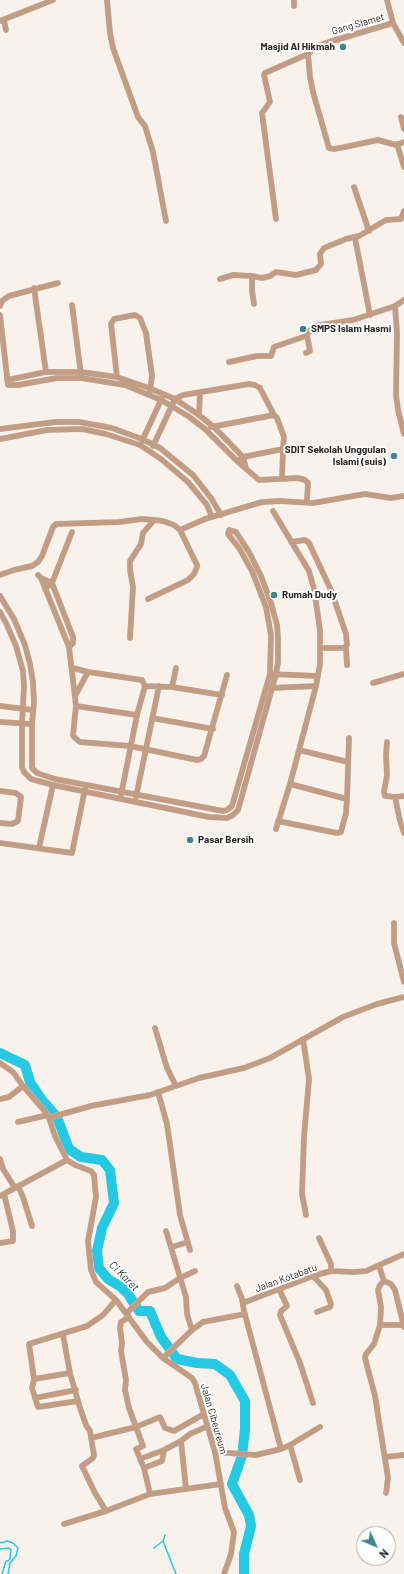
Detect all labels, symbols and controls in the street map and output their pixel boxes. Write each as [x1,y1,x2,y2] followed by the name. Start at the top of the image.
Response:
[330,11,386,37] street label: Gang Slamet
[260,41,335,53] place label: Masjid Al Hikmah
[338,42,348,52] marker: Masjid Al Hikmah
[311,323,391,335] place label: SMPS Islam Hasmi
[298,324,308,334] marker: SMPS Islam Hasmi
[285,444,386,468] place label: SDIT Sekolah Unggulan Islami (suis)
[389,451,399,461] marker: SDIT Sekolah Unggulan Islami (suis)
[282,589,337,601] place label: Rumah Dudy
[269,590,279,600] marker: Rumah Dudy
[198,834,254,846] place label: Pasar Bersih
[185,835,195,845] marker: Pasar Bersih
[106,1258,142,1294] water label: Ci Karet
[253,1261,319,1295] street label: Jalan Kotabatu
[198,1382,230,1456] street label: Jalan Cibeureum
[356,1526,396,1566] north arrow
[377,1547,391,1561] text: N

